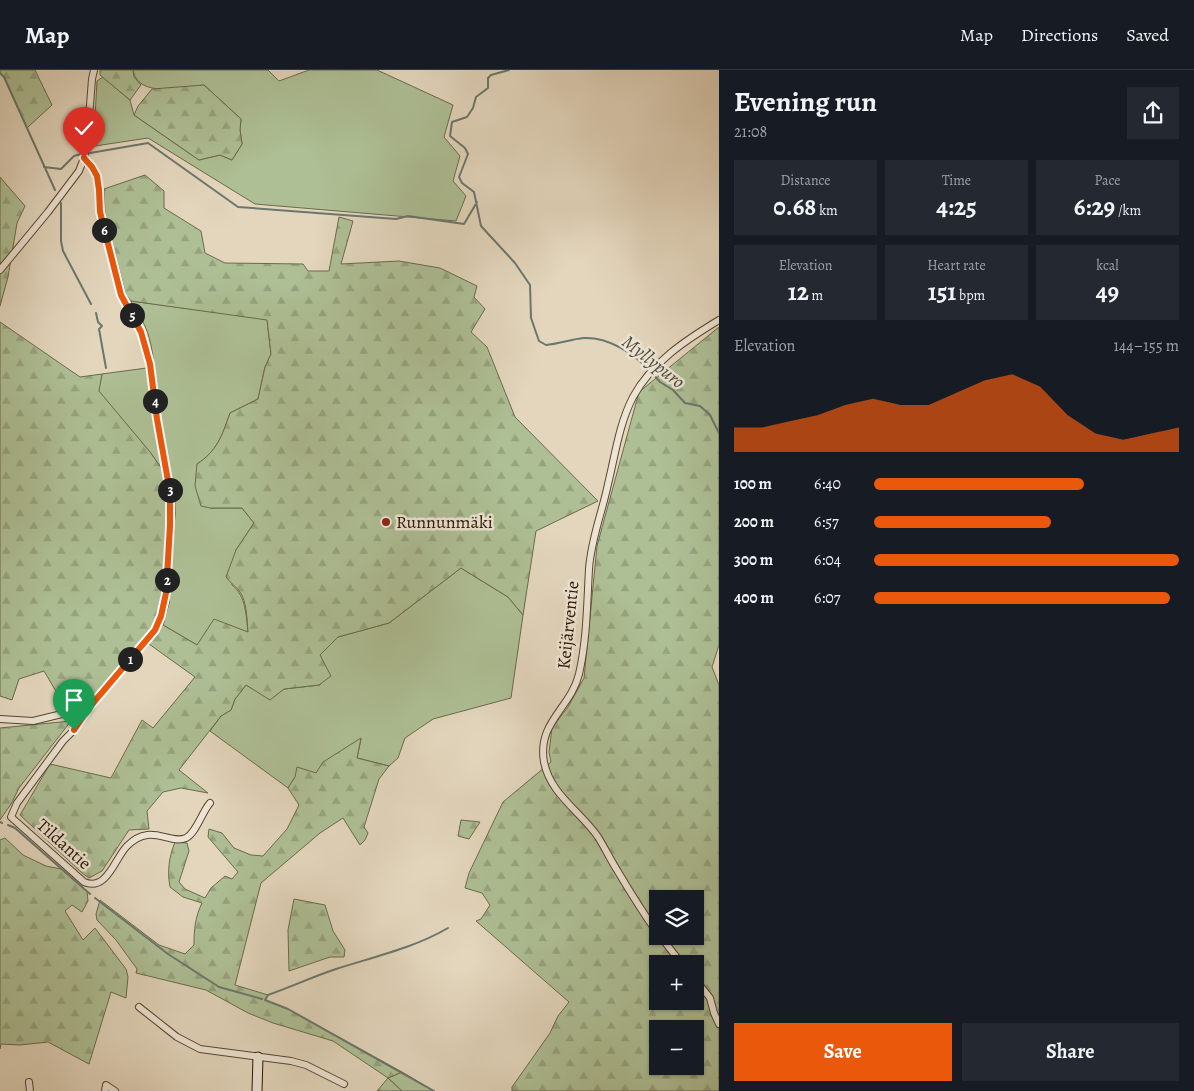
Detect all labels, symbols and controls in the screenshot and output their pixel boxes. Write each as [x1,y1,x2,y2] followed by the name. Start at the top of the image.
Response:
[25,19,69,51] text: Map
[960,23,993,47] text: Map
[1021,23,1098,47] text: Directions
[1126,23,1169,47] text: Saved
[734,83,877,121] text: Evening run
[1127,87,1179,139] button: share
[63,107,105,158] pin
[70,114,98,142] icon: check
[734,121,767,143] text: 21:08
[780,171,831,190] text: Distance
[942,171,971,190] text: Time
[1095,171,1120,190] text: Pace
[773,190,816,224] text: 0.68
[936,190,977,224] text: 4:25
[1074,190,1115,224] text: 6:29
[816,201,838,220] text: km
[1115,201,1141,220] text: /km
[92,218,116,242] pin: 6
[101,221,108,240] text: 6
[779,256,832,275] text: Elevation
[927,256,986,275] text: Heart rate
[1096,256,1119,275] text: kcal
[788,275,809,309] text: 12
[928,275,956,309] text: 151
[1096,275,1119,309] text: 49
[809,286,823,305] text: m
[956,286,985,305] text: bpm
[120,302,144,328] pin: 5
[130,306,135,325] text: 5
[616,329,691,395] water label: Myllypuro
[734,335,795,357] text: Elevation
[1114,335,1179,357] text: 144–155 m
[142,388,168,414] pin: 4
[152,392,159,411] text: 4
[734,473,772,495] text: 100 m
[814,473,841,495] text: 6:40
[158,478,182,502] pin: 3
[167,481,174,500] text: 3
[396,510,493,534] place label: Runnunmäki
[734,511,774,533] text: 200 m
[814,511,839,533] text: 6:57
[380,516,392,528] marker: Runnunmäki
[734,549,773,571] text: 300 m
[814,549,841,571] text: 6:04
[154,568,180,592] pin: 2
[164,571,171,590] text: 2
[551,580,585,670] street label: Keijärventie
[734,587,774,609] text: 400 m
[814,587,840,609] text: 6:07
[118,646,142,672] pin: 1
[128,650,133,669] text: 1
[53,679,95,730] pin
[60,686,88,714] icon: arrive
[32,813,96,875] street label: Tildantie
[649,890,704,1075] map controls
[649,890,704,945] button: layers
[649,955,704,1010] button: +
[649,1020,704,1075] button: −
[734,1023,952,1081] button: Save
[962,1023,1179,1081] button: Share

